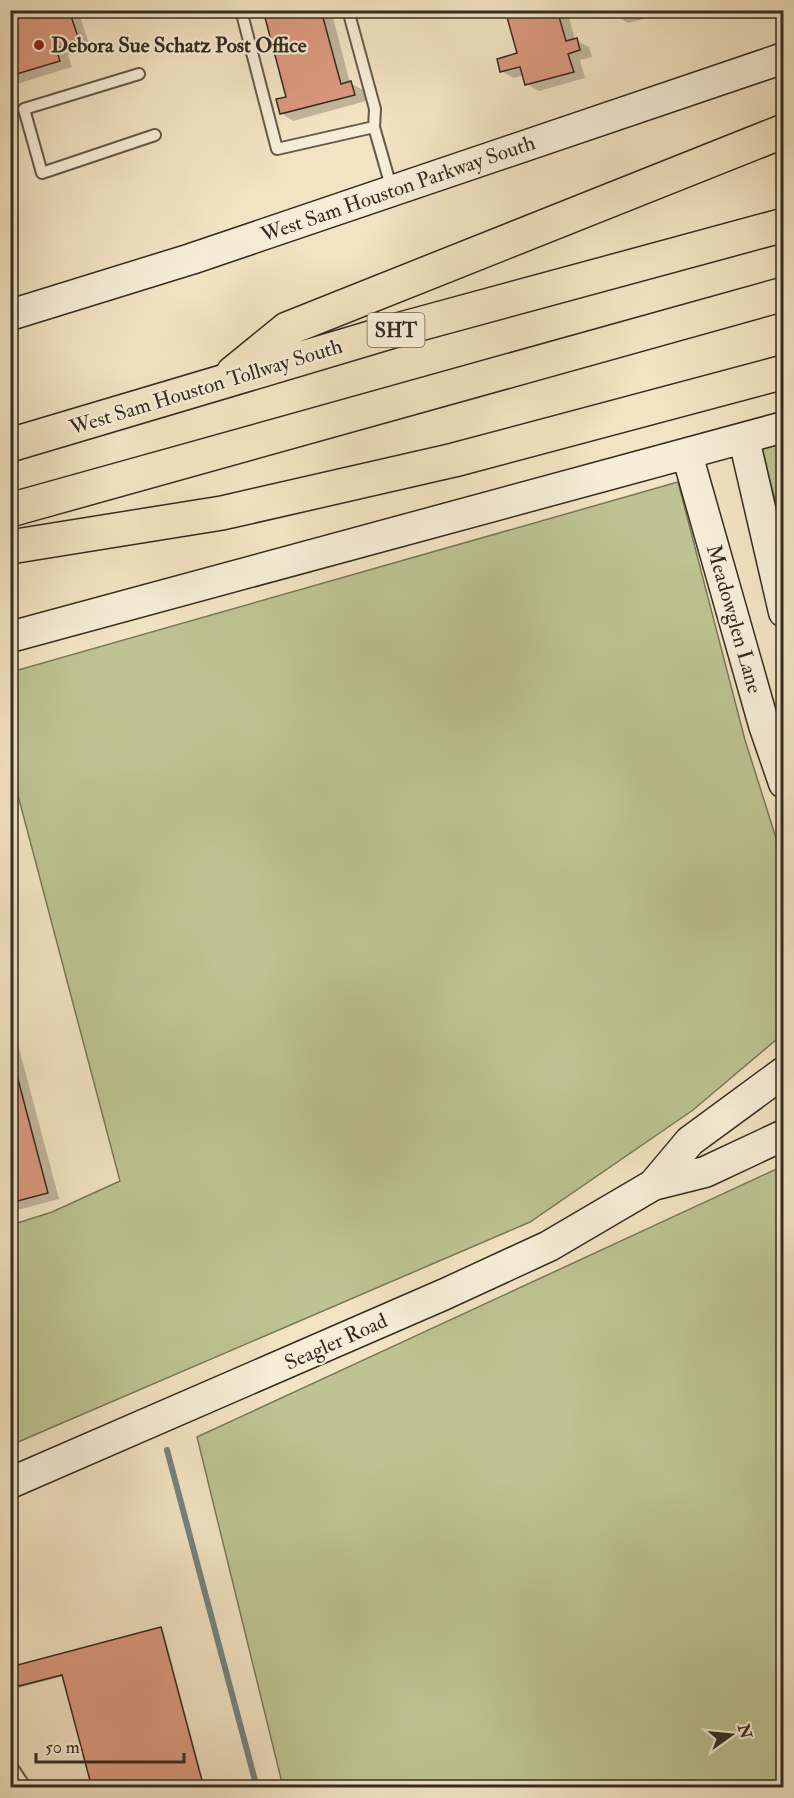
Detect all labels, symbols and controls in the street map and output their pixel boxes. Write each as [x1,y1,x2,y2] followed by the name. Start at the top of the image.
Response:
[51,32,307,59] place label: Debora Sue Schatz Post Office
[32,38,46,52] marker: Debora Sue Schatz Post Office
[256,129,539,249] street label: West Sam Houston Parkway South
[368,313,424,347] road number: SHT
[65,333,346,442] street label: West Sam Houston Tollway South
[700,541,768,697] street label: Meadowglen Lane
[280,1307,392,1377] street label: Seagler Road
[701,1705,761,1765] north arrow
[733,1721,756,1742] text: N
[36,1726,184,1764] scale bar
[45,1736,80,1759] text: 50 m

